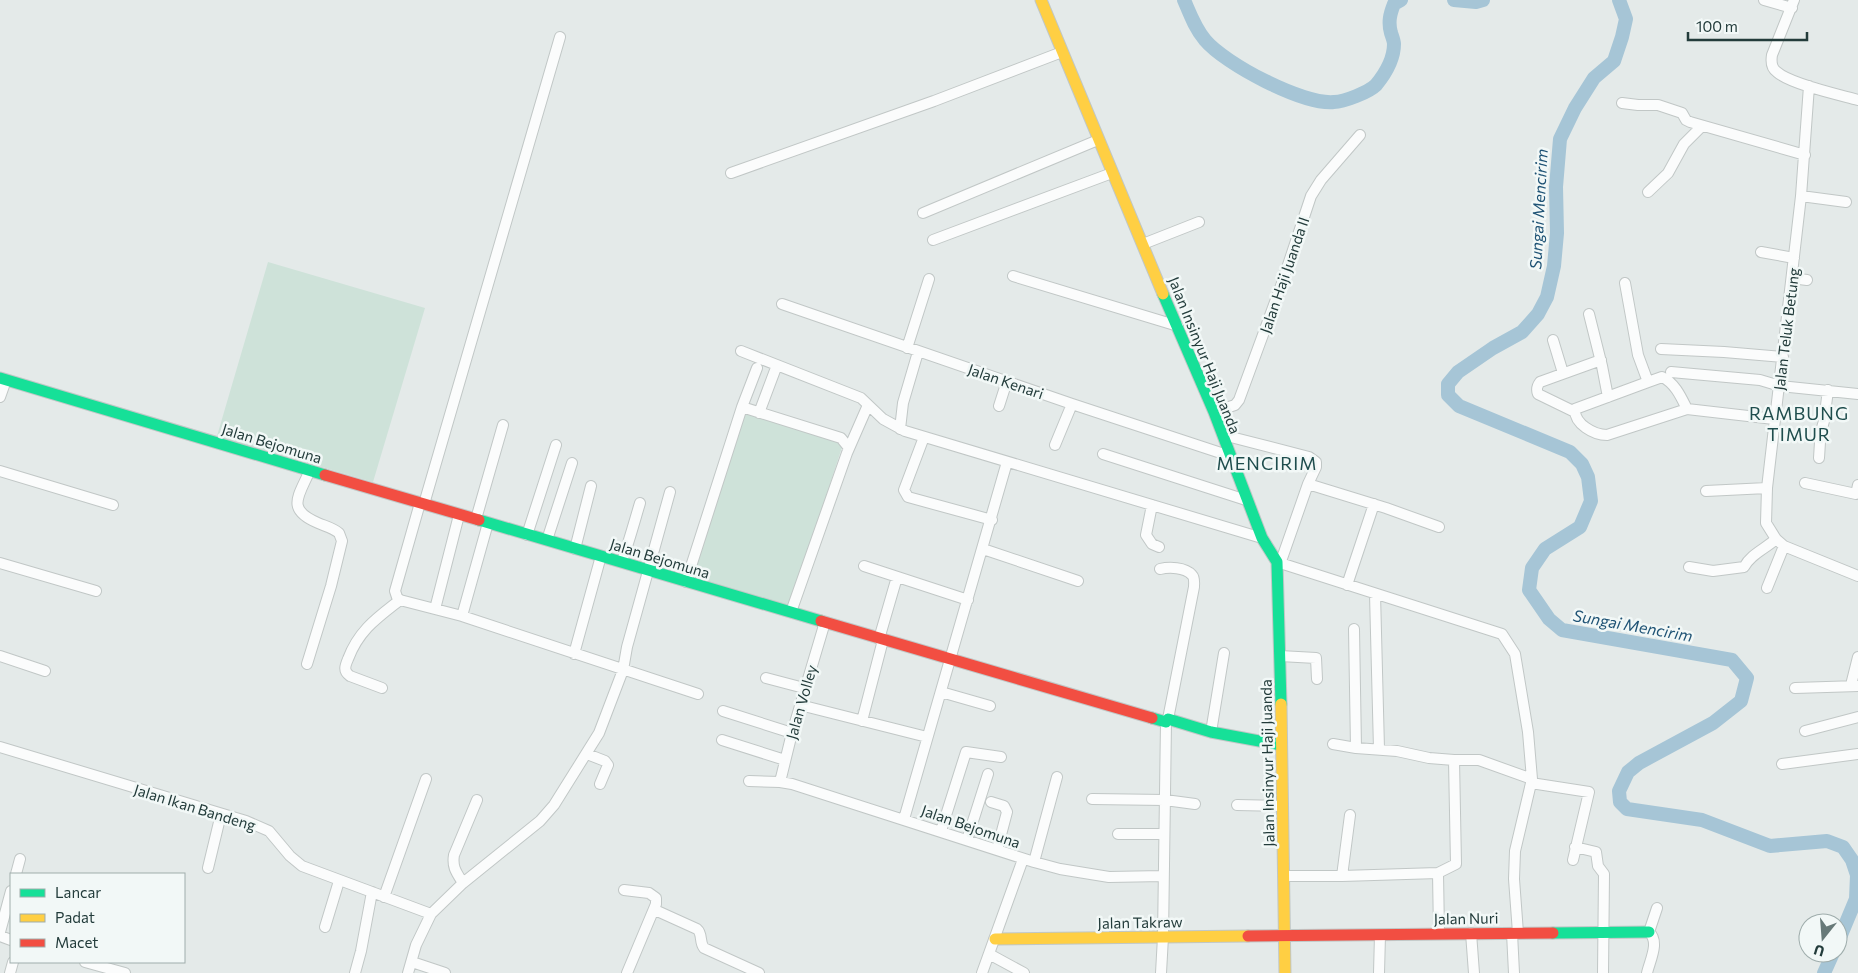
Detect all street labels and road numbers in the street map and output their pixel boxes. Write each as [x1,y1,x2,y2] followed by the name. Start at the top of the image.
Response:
[1256,214,1312,336] street label: Jalan Haji Juanda II
[1770,267,1802,391] street label: Jalan Teluk Betung
[1165,274,1245,436] street label: Jalan Insinyur Haji Juanda
[966,360,1046,402] street label: Jalan Kenari
[220,419,324,467] street label: Jalan Bejomuna
[608,534,712,582] street label: Jalan Bejomuna
[782,662,820,741] street label: Jalan Volley
[1257,679,1277,847] street label: Jalan Insinyur Haji Juanda
[132,780,258,834] street label: Jalan Ikan Bandeng
[919,801,1023,851] street label: Jalan Bejomuna
[1433,908,1499,928] street label: Jalan Nuri
[1097,912,1183,932] street label: Jalan Takraw

